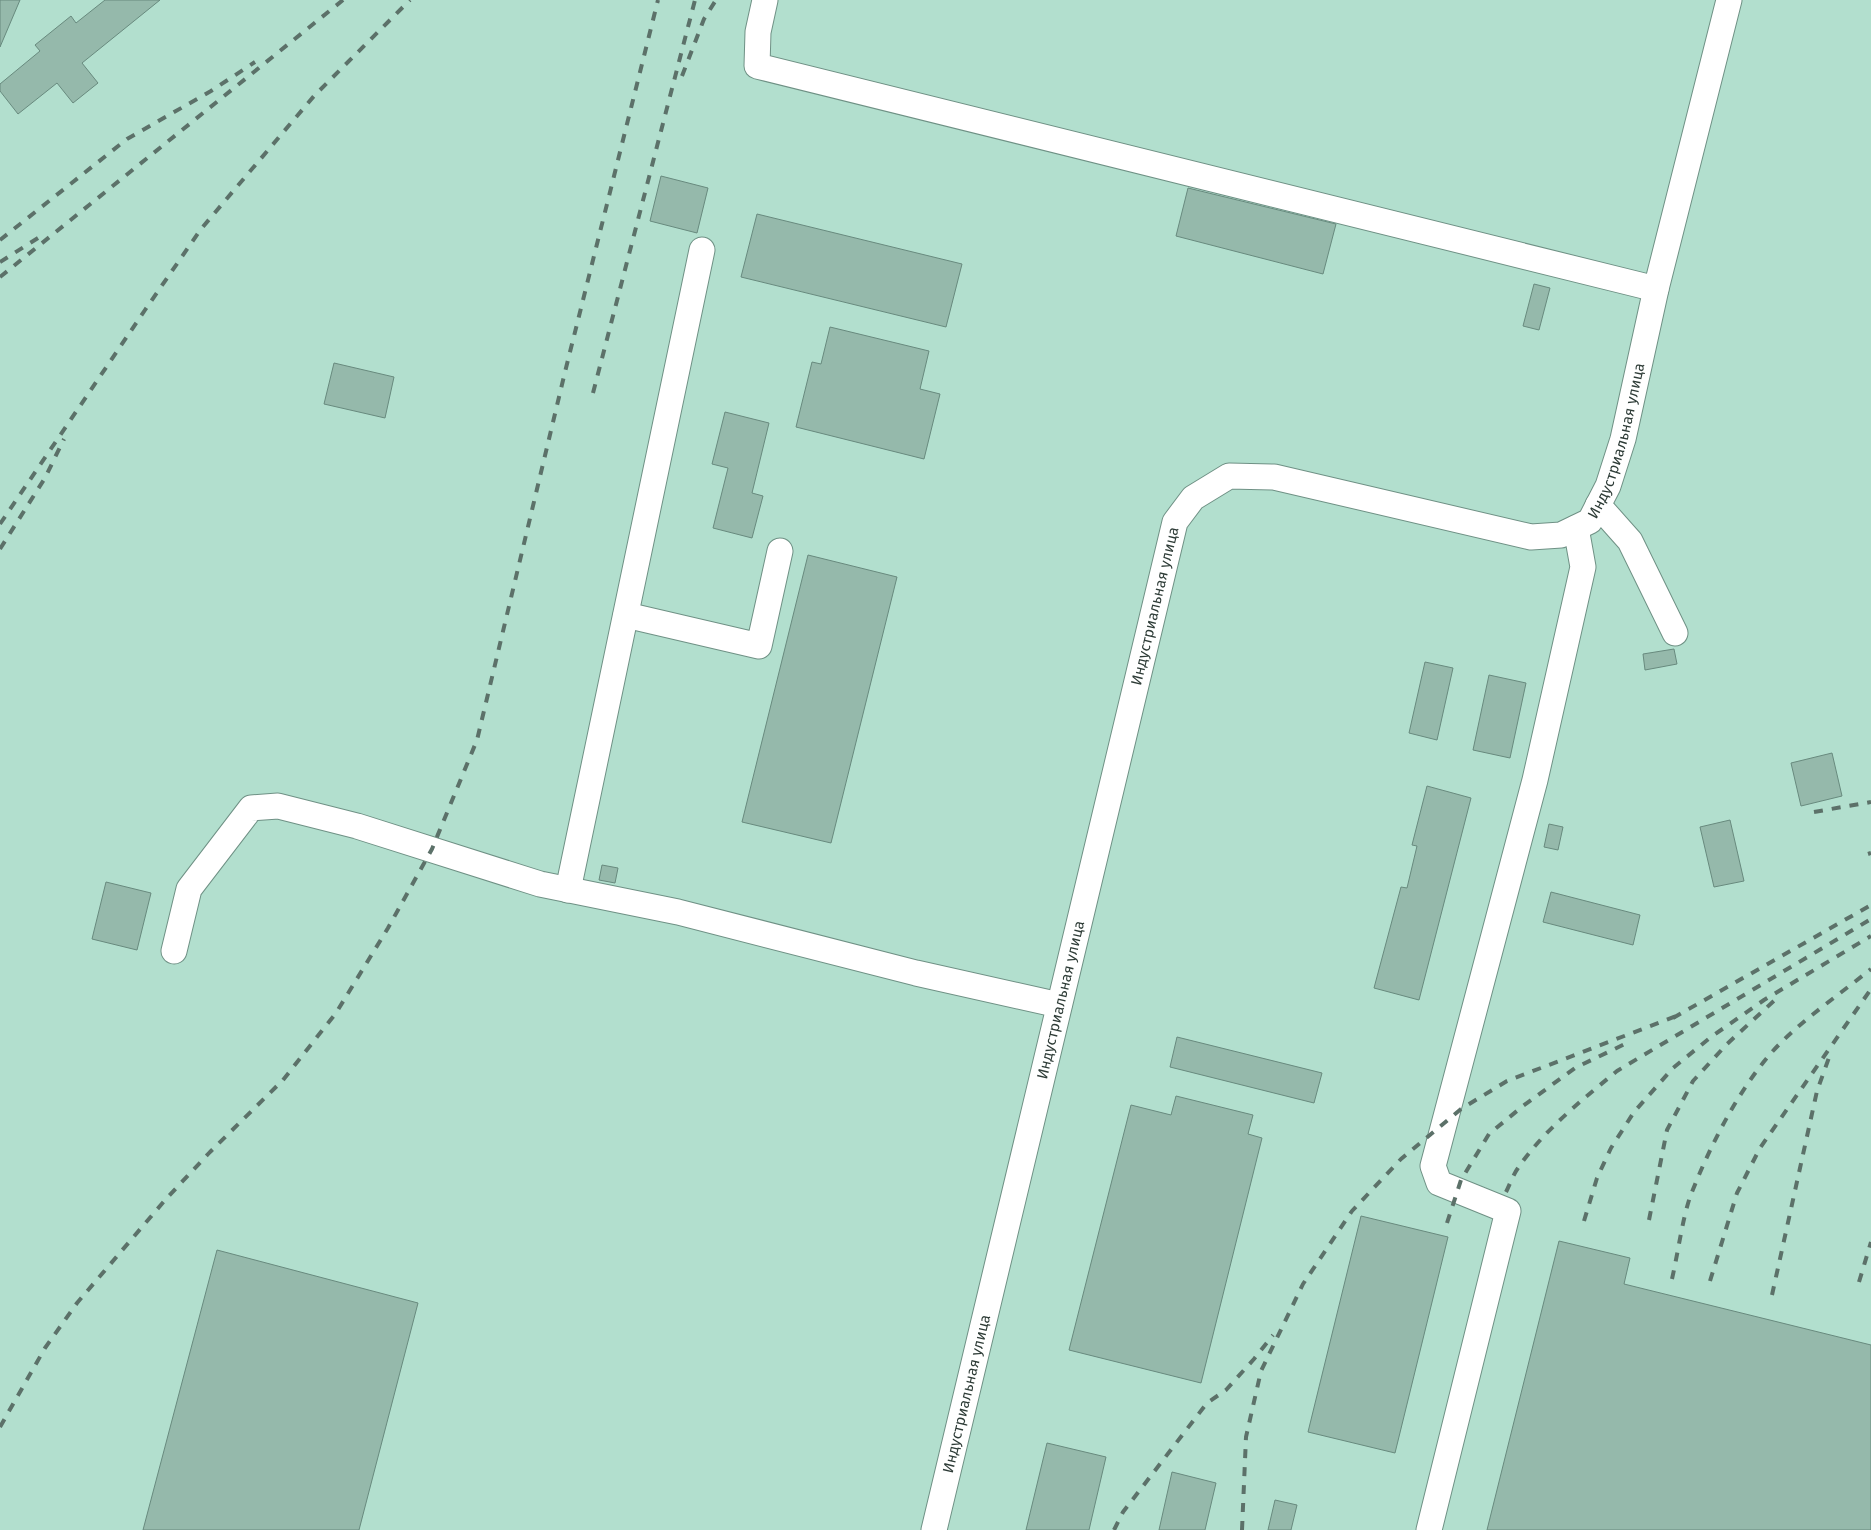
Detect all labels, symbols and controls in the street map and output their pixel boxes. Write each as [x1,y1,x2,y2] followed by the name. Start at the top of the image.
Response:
[1584,361,1648,522] street label: Индустриальная улица
[1127,525,1183,687] street label: Индустриальная улица
[1033,919,1088,1081] street label: Индустриальная улица
[939,1313,994,1475] street label: Индустриальная улица

